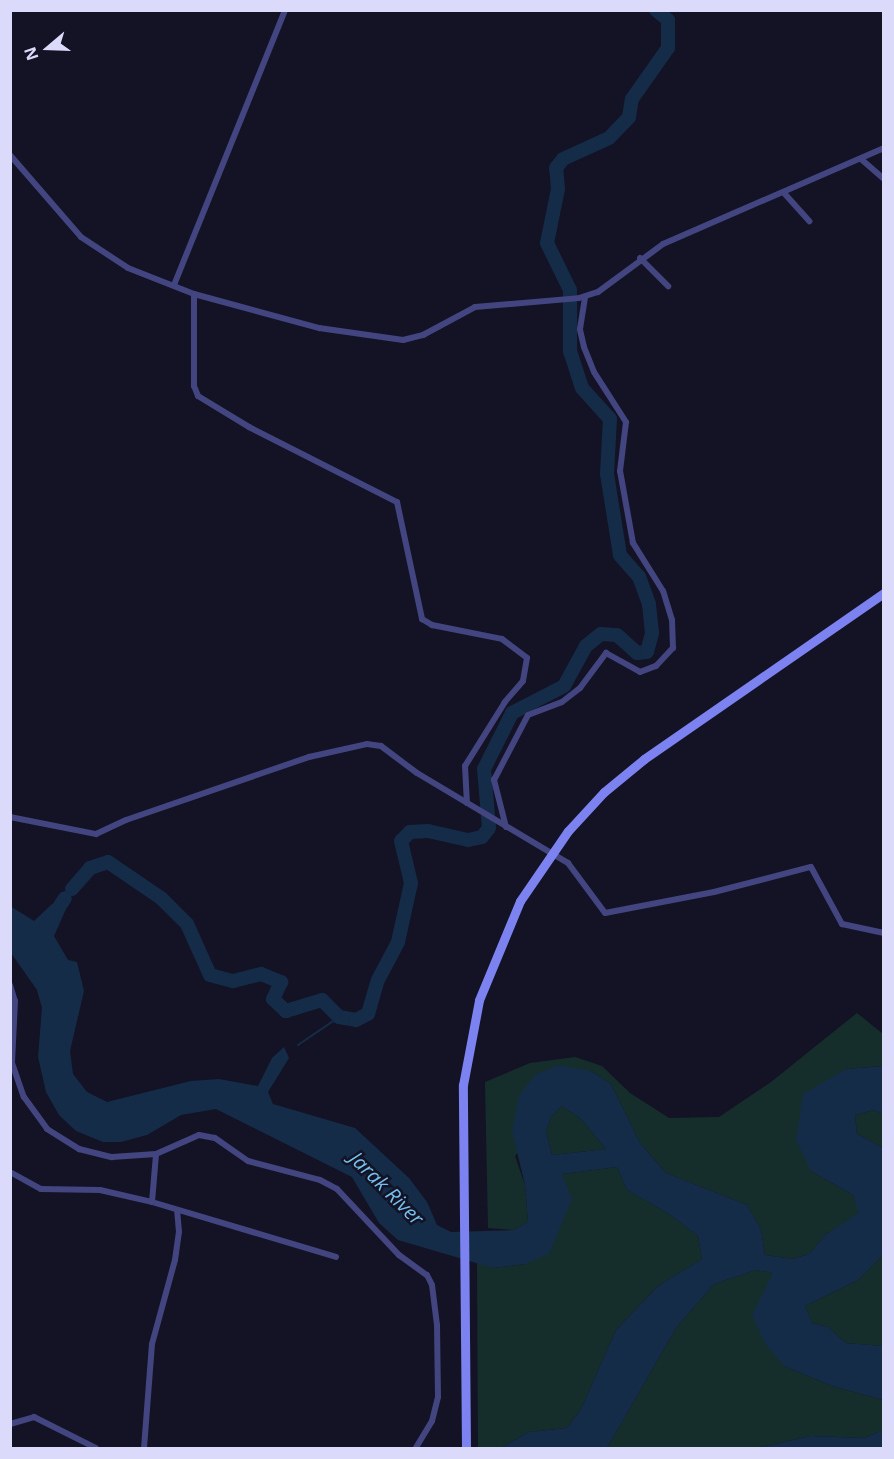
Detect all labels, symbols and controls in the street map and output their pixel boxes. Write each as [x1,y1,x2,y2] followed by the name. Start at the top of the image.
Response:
[18,18,78,78] north arrow
[18,44,44,64] text: N
[345,1146,429,1230] water label: Jarak River

